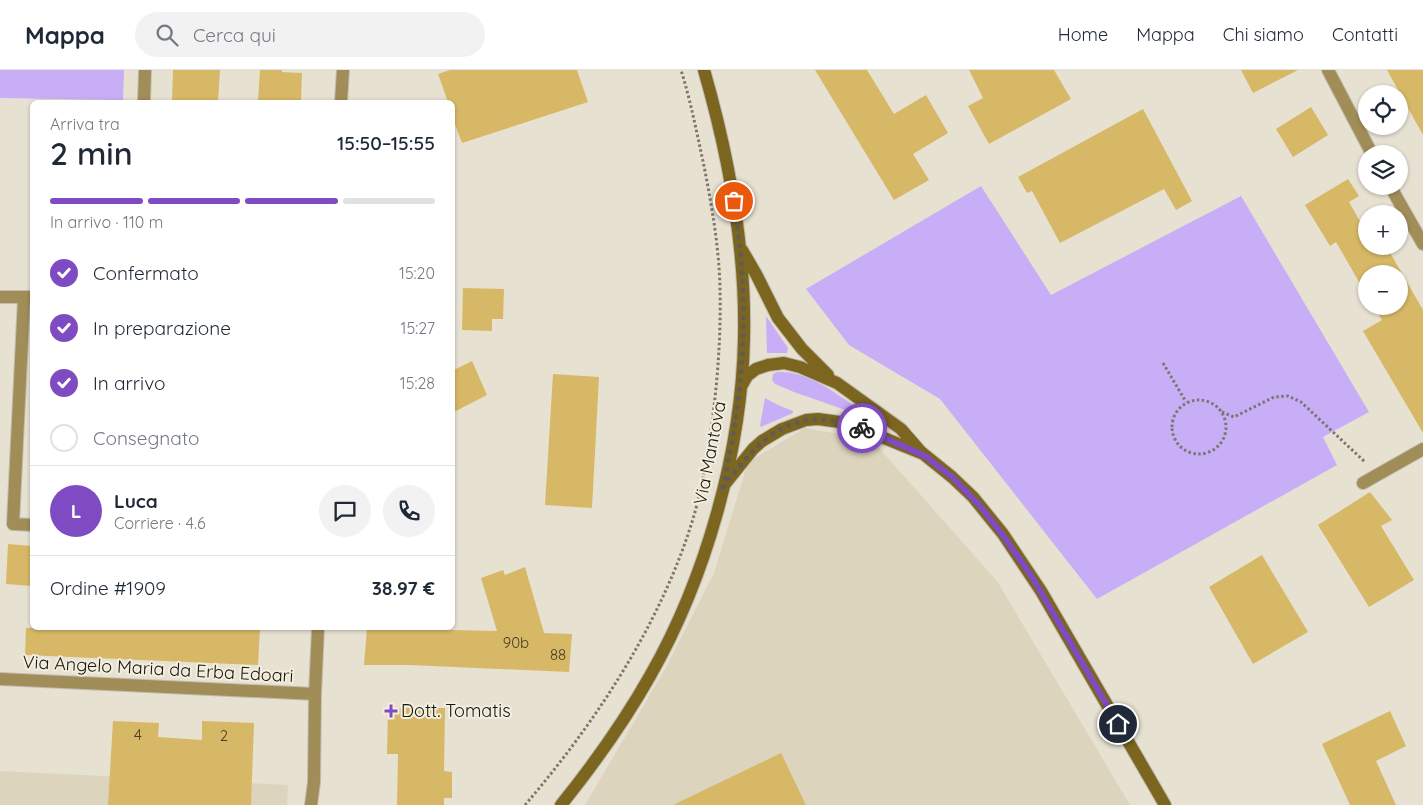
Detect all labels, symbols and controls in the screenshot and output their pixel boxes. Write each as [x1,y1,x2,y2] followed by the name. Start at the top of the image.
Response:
[135,12,485,57] search box
[25,20,105,50] text: Mappa
[153,21,181,49] icon: search
[193,23,276,47] text: Cerca qui
[1058,23,1108,46] text: Home
[1136,23,1195,46] text: Mappa
[1223,23,1304,46] text: Chi siamo
[1332,23,1398,46] text: Contatti
[1358,85,1408,315] map controls
[1358,85,1408,135] button: locate
[50,114,120,134] text: Arriva tra
[337,131,435,155] text: 15:50–15:55
[50,133,133,173] text: 2 min
[1358,145,1408,195] button: layers
[713,180,755,222] pin
[720,187,748,215] icon: bag
[1358,205,1408,255] button: +
[50,212,163,232] text: In arrivo · 110 m
[50,259,78,287] icon: check
[93,261,199,285] text: Confermato
[399,263,435,283] text: 15:20
[1358,265,1408,315] button: −
[50,314,78,342] icon: check
[93,316,231,340] text: In preparazione
[401,318,435,338] text: 15:27
[50,369,78,397] icon: check
[93,371,166,395] text: In arrivo
[400,373,435,393] text: 15:28
[688,399,731,507] street label: Via Mantova
[837,403,887,453] courier
[848,414,876,442] icon: bike
[93,426,200,450] text: Consegnato
[319,485,371,537] button: chat
[383,485,435,537] button: phone
[114,489,158,513] text: Luca
[71,499,81,523] text: L
[114,513,206,533] text: Corriere · 4.6
[50,576,166,600] text: Ordine #1909
[372,576,435,600] text: 38.97 €
[503,633,529,652] house number: 90b
[550,645,566,664] house number: 88
[22,650,294,687] street label: Via Angelo Maria da Erba Edoari
[401,699,511,722] place label: Dott. Tomatis
[1097,703,1139,745] pin
[385,705,397,717] marker: Dott. Tomatis
[1104,710,1132,738] icon: home
[134,725,142,744] house number: 4
[220,726,228,745] house number: 2

